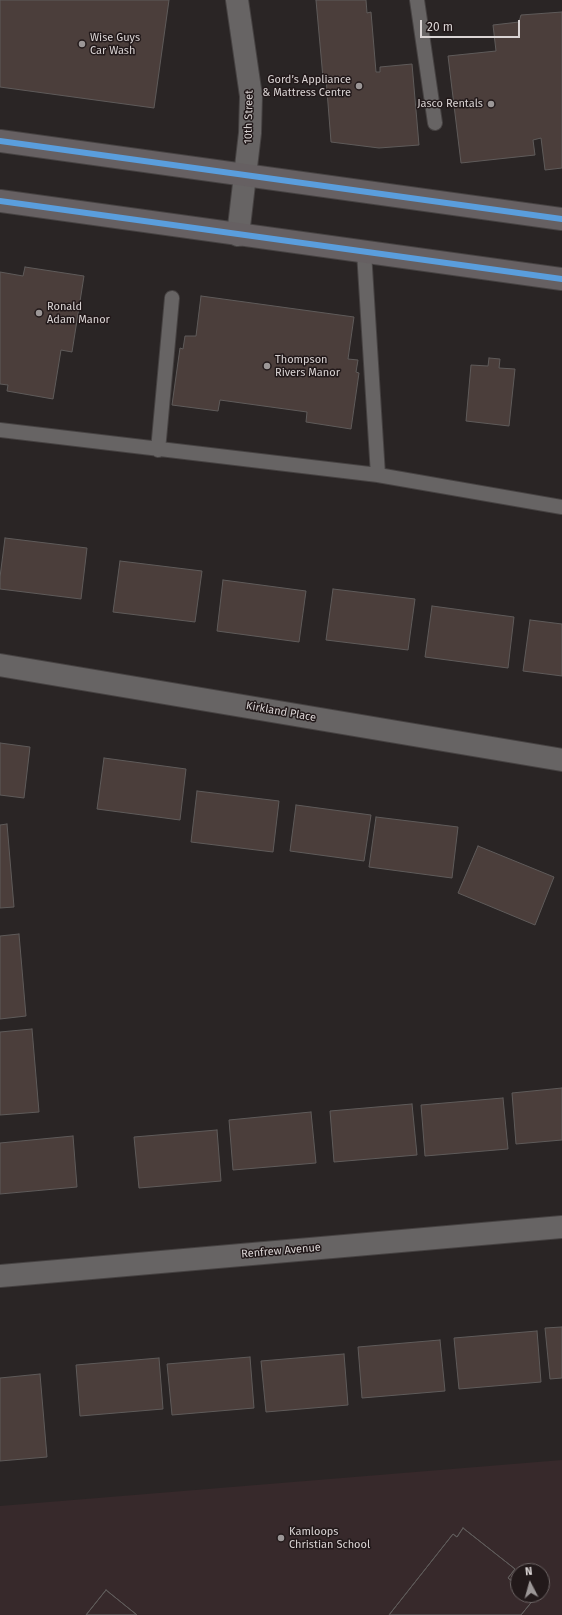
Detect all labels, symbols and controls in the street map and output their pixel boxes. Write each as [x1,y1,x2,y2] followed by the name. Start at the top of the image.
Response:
[422,12,522,38] scale bar
[427,20,453,34] text: 20 m
[90,31,140,57] place label: Wise Guys Car Wash
[77,39,87,49] marker: Wise Guys Car Wash
[262,73,351,99] place label: Gord’s Appliance & Mattress Centre
[354,81,364,91] marker: Gord’s Appliance & Mattress Centre
[242,90,256,144] street label: 10th Street
[417,97,483,111] place label: Jasco Rentals
[486,99,496,109] marker: Jasco Rentals
[47,300,110,326] place label: Ronald Adam Manor
[34,308,44,318] marker: Ronald Adam Manor
[275,353,340,379] place label: Thompson Rivers Manor
[262,361,272,371] marker: Thompson Rivers Manor
[245,699,317,725] street label: Kirkland Place
[241,1241,321,1261] street label: Renfrew Avenue
[289,1525,370,1551] place label: Kamloops Christian School
[276,1533,286,1543] marker: Kamloops Christian School
[510,1563,550,1603] north arrow
[524,1565,533,1578] text: N

